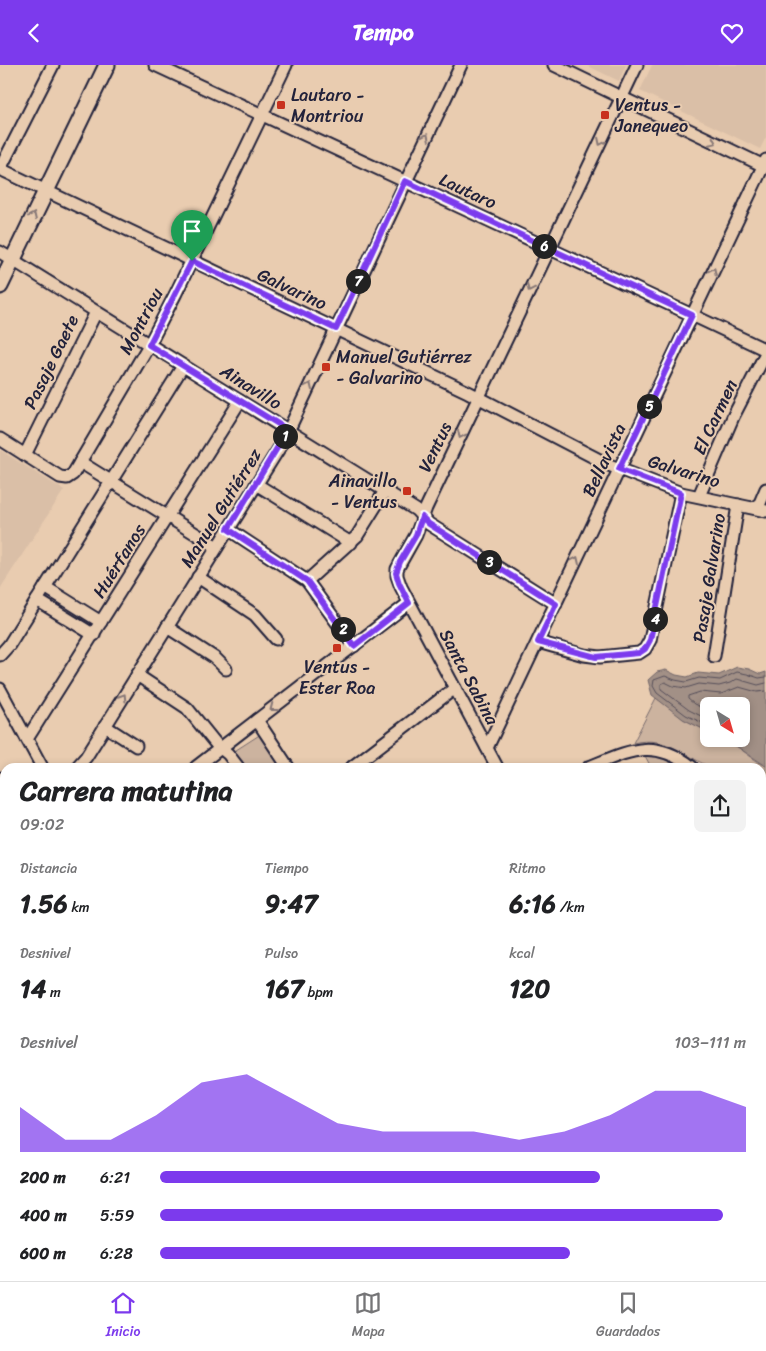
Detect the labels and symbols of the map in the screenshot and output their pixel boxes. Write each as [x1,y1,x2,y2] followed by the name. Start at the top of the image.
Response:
[291,79,364,132] place label: Lautaro - Montriou
[614,89,688,142] place label: Ventus - Janequeo
[275,99,287,111] marker: Lautaro - Montriou
[599,109,611,121] marker: Ventus - Janequeo
[420,133,430,142] one-way arrow
[708,135,717,146] one-way arrow
[597,136,607,145] one-way arrow
[434,164,502,218] street label: Lautaro
[171,210,213,261] pin
[27,212,37,221] one-way arrow
[532,233,556,259] pin: 6
[252,259,332,319] street label: Galvarino
[707,267,717,276] one-way arrow
[346,269,370,293] pin: 7
[110,281,172,360] street label: Montriou
[526,283,537,292] one-way arrow
[14,309,88,415] street label: Pasaje Gaete
[336,341,472,394] place label: Manuel Gutiérrez - Galvarino
[213,355,288,419] street label: Ainavillo
[320,361,332,373] marker: Manuel Gutiérrez - Galvarino
[684,374,747,460] street label: El Carmen
[303,382,313,391] one-way arrow
[636,393,662,419] pin: 5
[409,416,461,478] street label: Ventus
[573,418,635,502] street label: Bellavista
[272,423,298,449] pin: 1
[456,430,467,439] one-way arrow
[171,442,271,574] street label: Manuel Gutiérrez
[644,445,724,497] street label: Galvarino
[328,465,398,518] place label: Ainavillo - Ventus
[401,485,413,497] marker: Ainavillo - Ventus
[683,511,735,645] street label: Pasaje Galvarino
[83,517,155,605] street label: Huérfanos
[476,549,502,575] pin: 3
[570,556,581,565] one-way arrow
[642,607,668,631] pin: 4
[330,617,356,641] pin: 2
[430,623,508,732] street label: Santa Sabina
[331,642,343,654] marker: Ventus - Ester Roa
[299,651,375,704] place label: Ventus - Ester Roa
[117,694,126,703] one-way arrow
[700,697,750,747] north arrow
[270,702,279,710] one-way arrow

